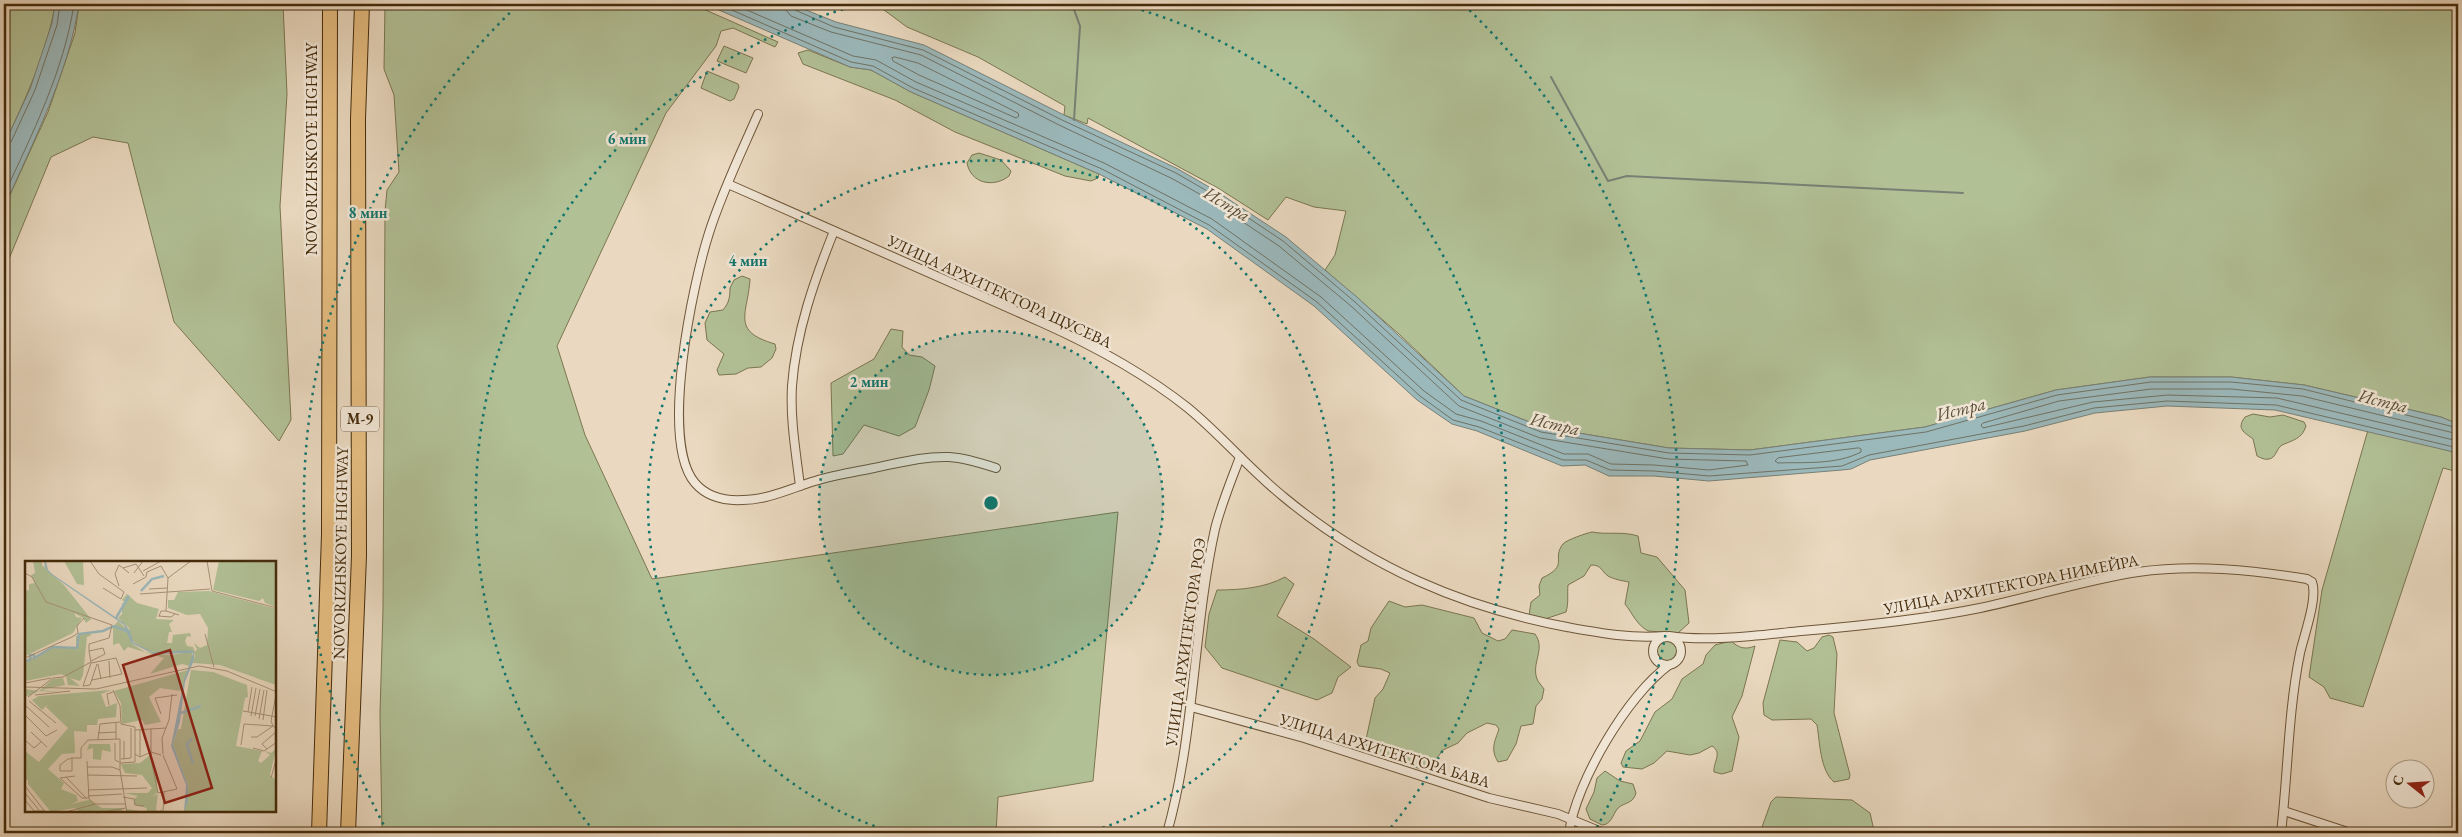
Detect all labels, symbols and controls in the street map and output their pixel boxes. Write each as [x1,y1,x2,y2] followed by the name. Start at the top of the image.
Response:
[301,42,322,255] street label: NOVORIZHSKOYE HIGHWAY
[607,129,647,148] text: 6 мин
[1198,180,1255,227] water label: Истра
[348,203,388,222] text: 8 мин
[883,230,1116,353] street label: УЛИЦА АРХИТЕКТОРА ЩУСЕВА
[728,251,768,270] text: 4 мин
[849,372,889,391] text: 2 мин
[2355,383,2410,419] water label: Истра
[1933,391,1988,427] water label: Истра
[341,406,379,432] road number: М-9
[1527,406,1582,441] water label: Истра
[328,446,353,659] street label: NOVORIZHSKOYE HIGHWAY
[982,494,1000,512] centre of rings
[1160,537,1211,749] street label: УЛИЦА АРХИТЕКТОРА РОЭ
[1881,549,2141,620] street label: УЛИЦА АРХИТЕКТОРА НИМЕЙРА
[25,561,276,812] inset map
[1276,708,1494,793] street label: УЛИЦА АРХИТЕКТОРА БАВА
[2384,760,2434,810] north arrow
[2388,773,2408,788] text: С

